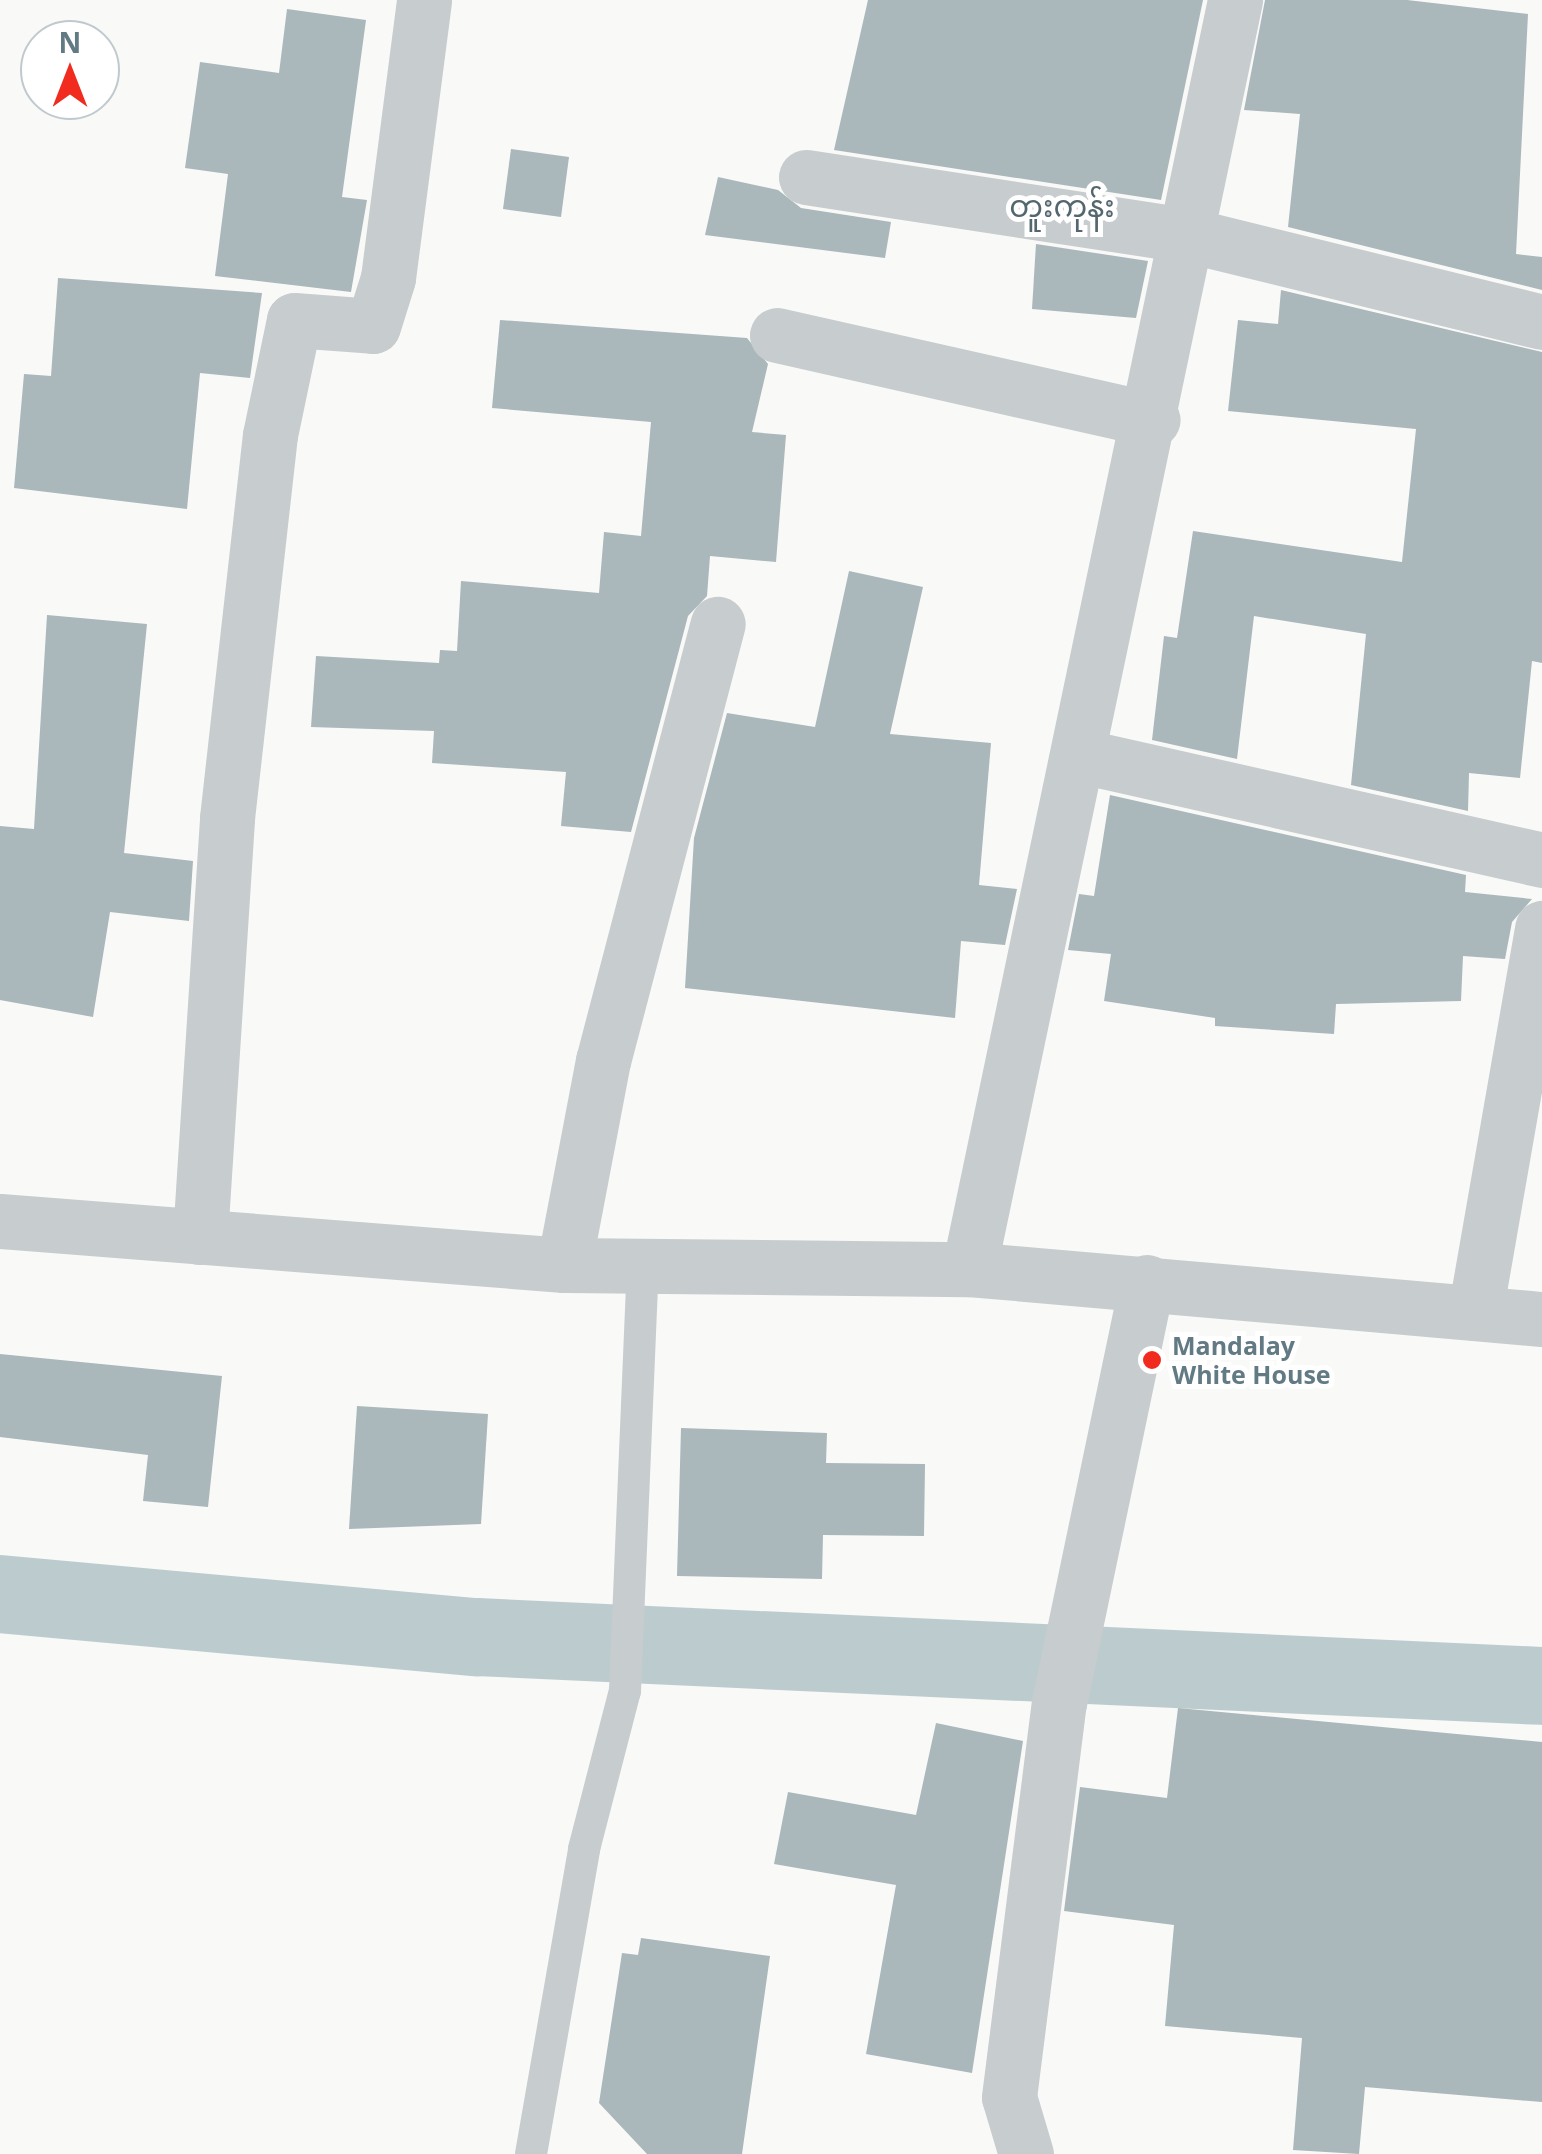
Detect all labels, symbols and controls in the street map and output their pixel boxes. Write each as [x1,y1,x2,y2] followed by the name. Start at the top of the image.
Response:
[20,20,120,120] north arrow
[59,23,81,61] text: N
[1009,188,1115,224] district label: တူးကုန်း
[1172,1331,1331,1390] place label: Mandalay White House
[1141,1349,1163,1371] marker: Mandalay White House

